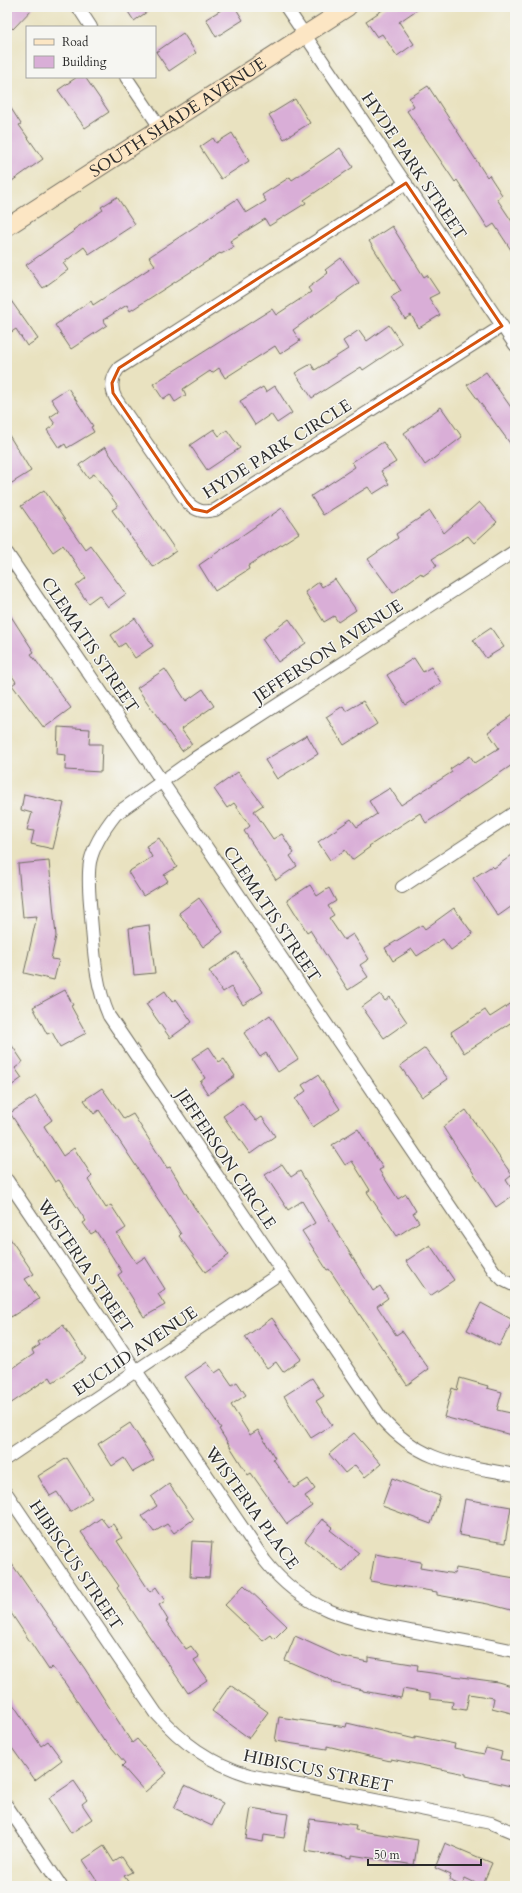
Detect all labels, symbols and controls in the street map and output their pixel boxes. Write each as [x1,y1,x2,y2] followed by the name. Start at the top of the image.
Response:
[26,26,156,78] legend
[62,34,89,50] text: Road
[85,51,270,182] street label: SOUTH SHADE AVENUE
[62,54,107,70] text: Building
[356,88,472,244] street label: HYDE PARK STREET
[198,394,356,504] street label: HYDE PARK CIRCLE
[36,572,144,718] street label: CLEMATIS STREET
[246,594,407,710] street label: JEFFERSON AVENUE
[218,841,326,987] street label: CLEMATIS STREET
[169,1082,282,1234] street label: JEFFERSON CIRCLE
[31,1194,138,1337] street label: WISTERIA STREET
[68,1301,202,1401] street label: EUCLID AVENUE
[199,1441,304,1574] street label: WISTERIA PLACE
[24,1496,128,1634] street label: HIBISCUS STREET
[241,1744,395,1798] street label: HIBISCUS STREET
[368,1841,481,1867] scale bar
[374,1847,401,1863] text: 50 m

